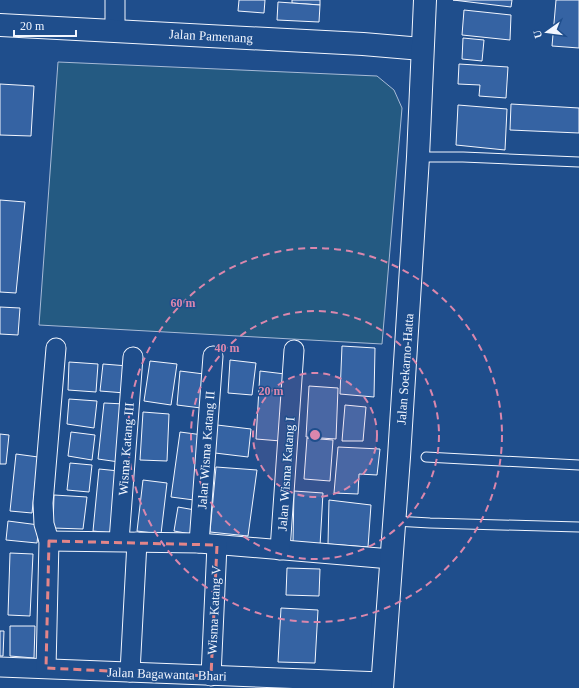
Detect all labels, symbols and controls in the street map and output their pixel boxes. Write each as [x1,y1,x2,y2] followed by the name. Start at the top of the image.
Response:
[14,12,76,38] scale bar
[527,12,567,52] north arrow
[20,19,45,33] text: 20 m
[169,26,254,46] street label: Jalan Pamenang
[531,29,544,40] text: U
[171,296,196,310] text: 60 m
[394,313,416,425] street label: Jalan Soekarno-Hatta
[215,341,240,355] text: 40 m
[259,384,284,398] text: 20 m
[194,390,218,510] street label: Jalan Wisma Katang II
[115,402,137,496] street label: Wisma Katang III
[275,416,297,532] street label: Jalan Wisma Katang I
[308,428,322,442] centre of rings
[204,564,224,655] street label: Wisma Katang V
[107,664,228,684] street label: Jalan Bagawanta Bhari

